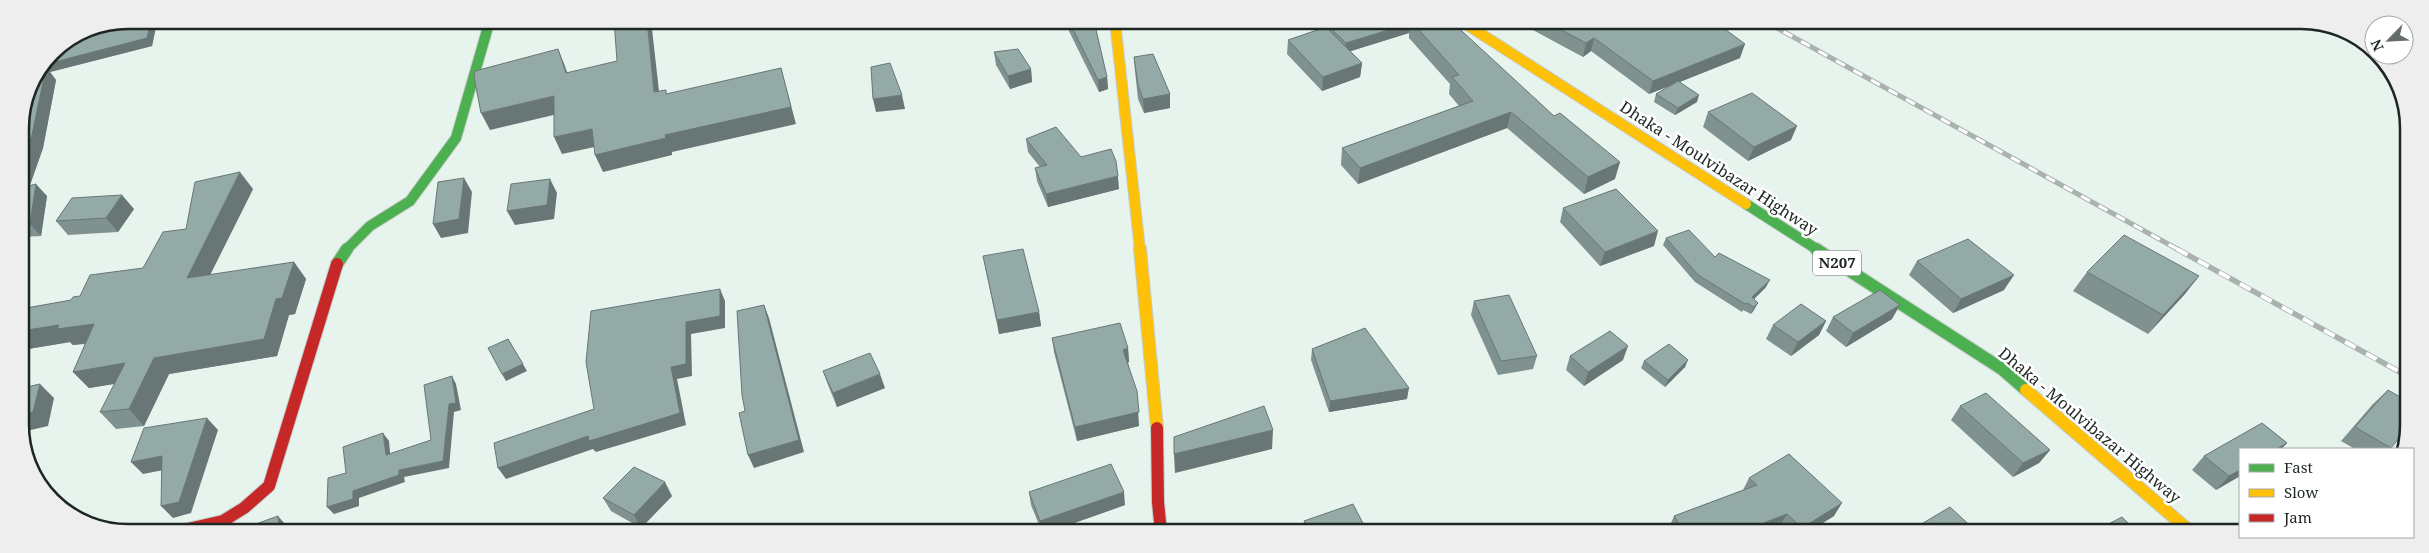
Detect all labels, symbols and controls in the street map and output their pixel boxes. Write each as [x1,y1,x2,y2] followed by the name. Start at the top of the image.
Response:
[2364,15,2414,65] north arrow
[2366,37,2388,54] text: N
[1616,96,1823,241] street label: Dhaka - Moulvibazar Highway
[1813,250,1861,276] road number: N207
[1994,342,2187,509] street label: Dhaka - Moulvibazar Highway
[2239,448,2414,538] legend
[2284,457,2313,477] text: Fast
[2284,482,2318,502] text: Slow
[2283,507,2312,527] text: Jam

